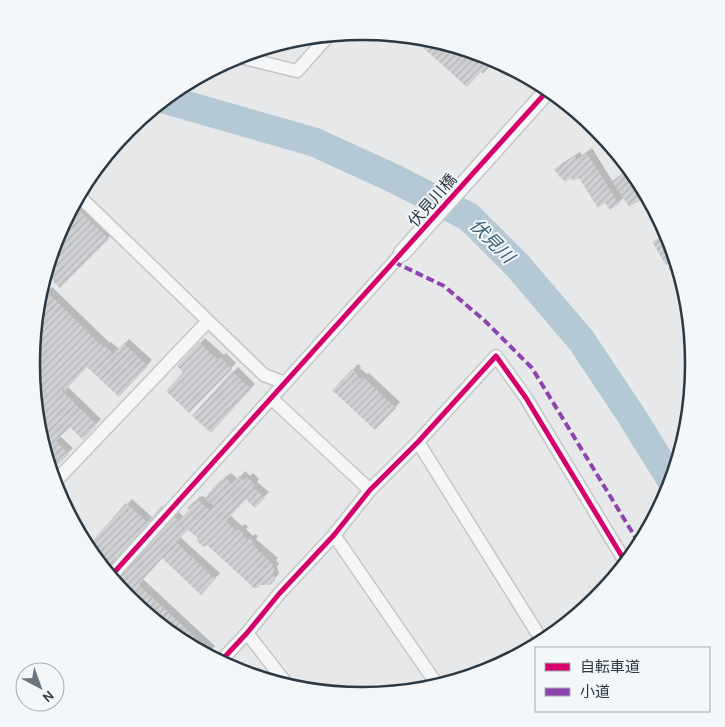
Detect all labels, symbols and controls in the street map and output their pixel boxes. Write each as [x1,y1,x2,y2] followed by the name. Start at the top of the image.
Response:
[404,170,461,231] street label: 伏見川橋
[465,214,520,269] water label: 伏見川
[535,647,710,712] legend
[580,658,640,676] text: 自転車道
[15,662,65,712] north arrow
[580,683,610,701] text: 小道
[39,687,58,706] text: N

